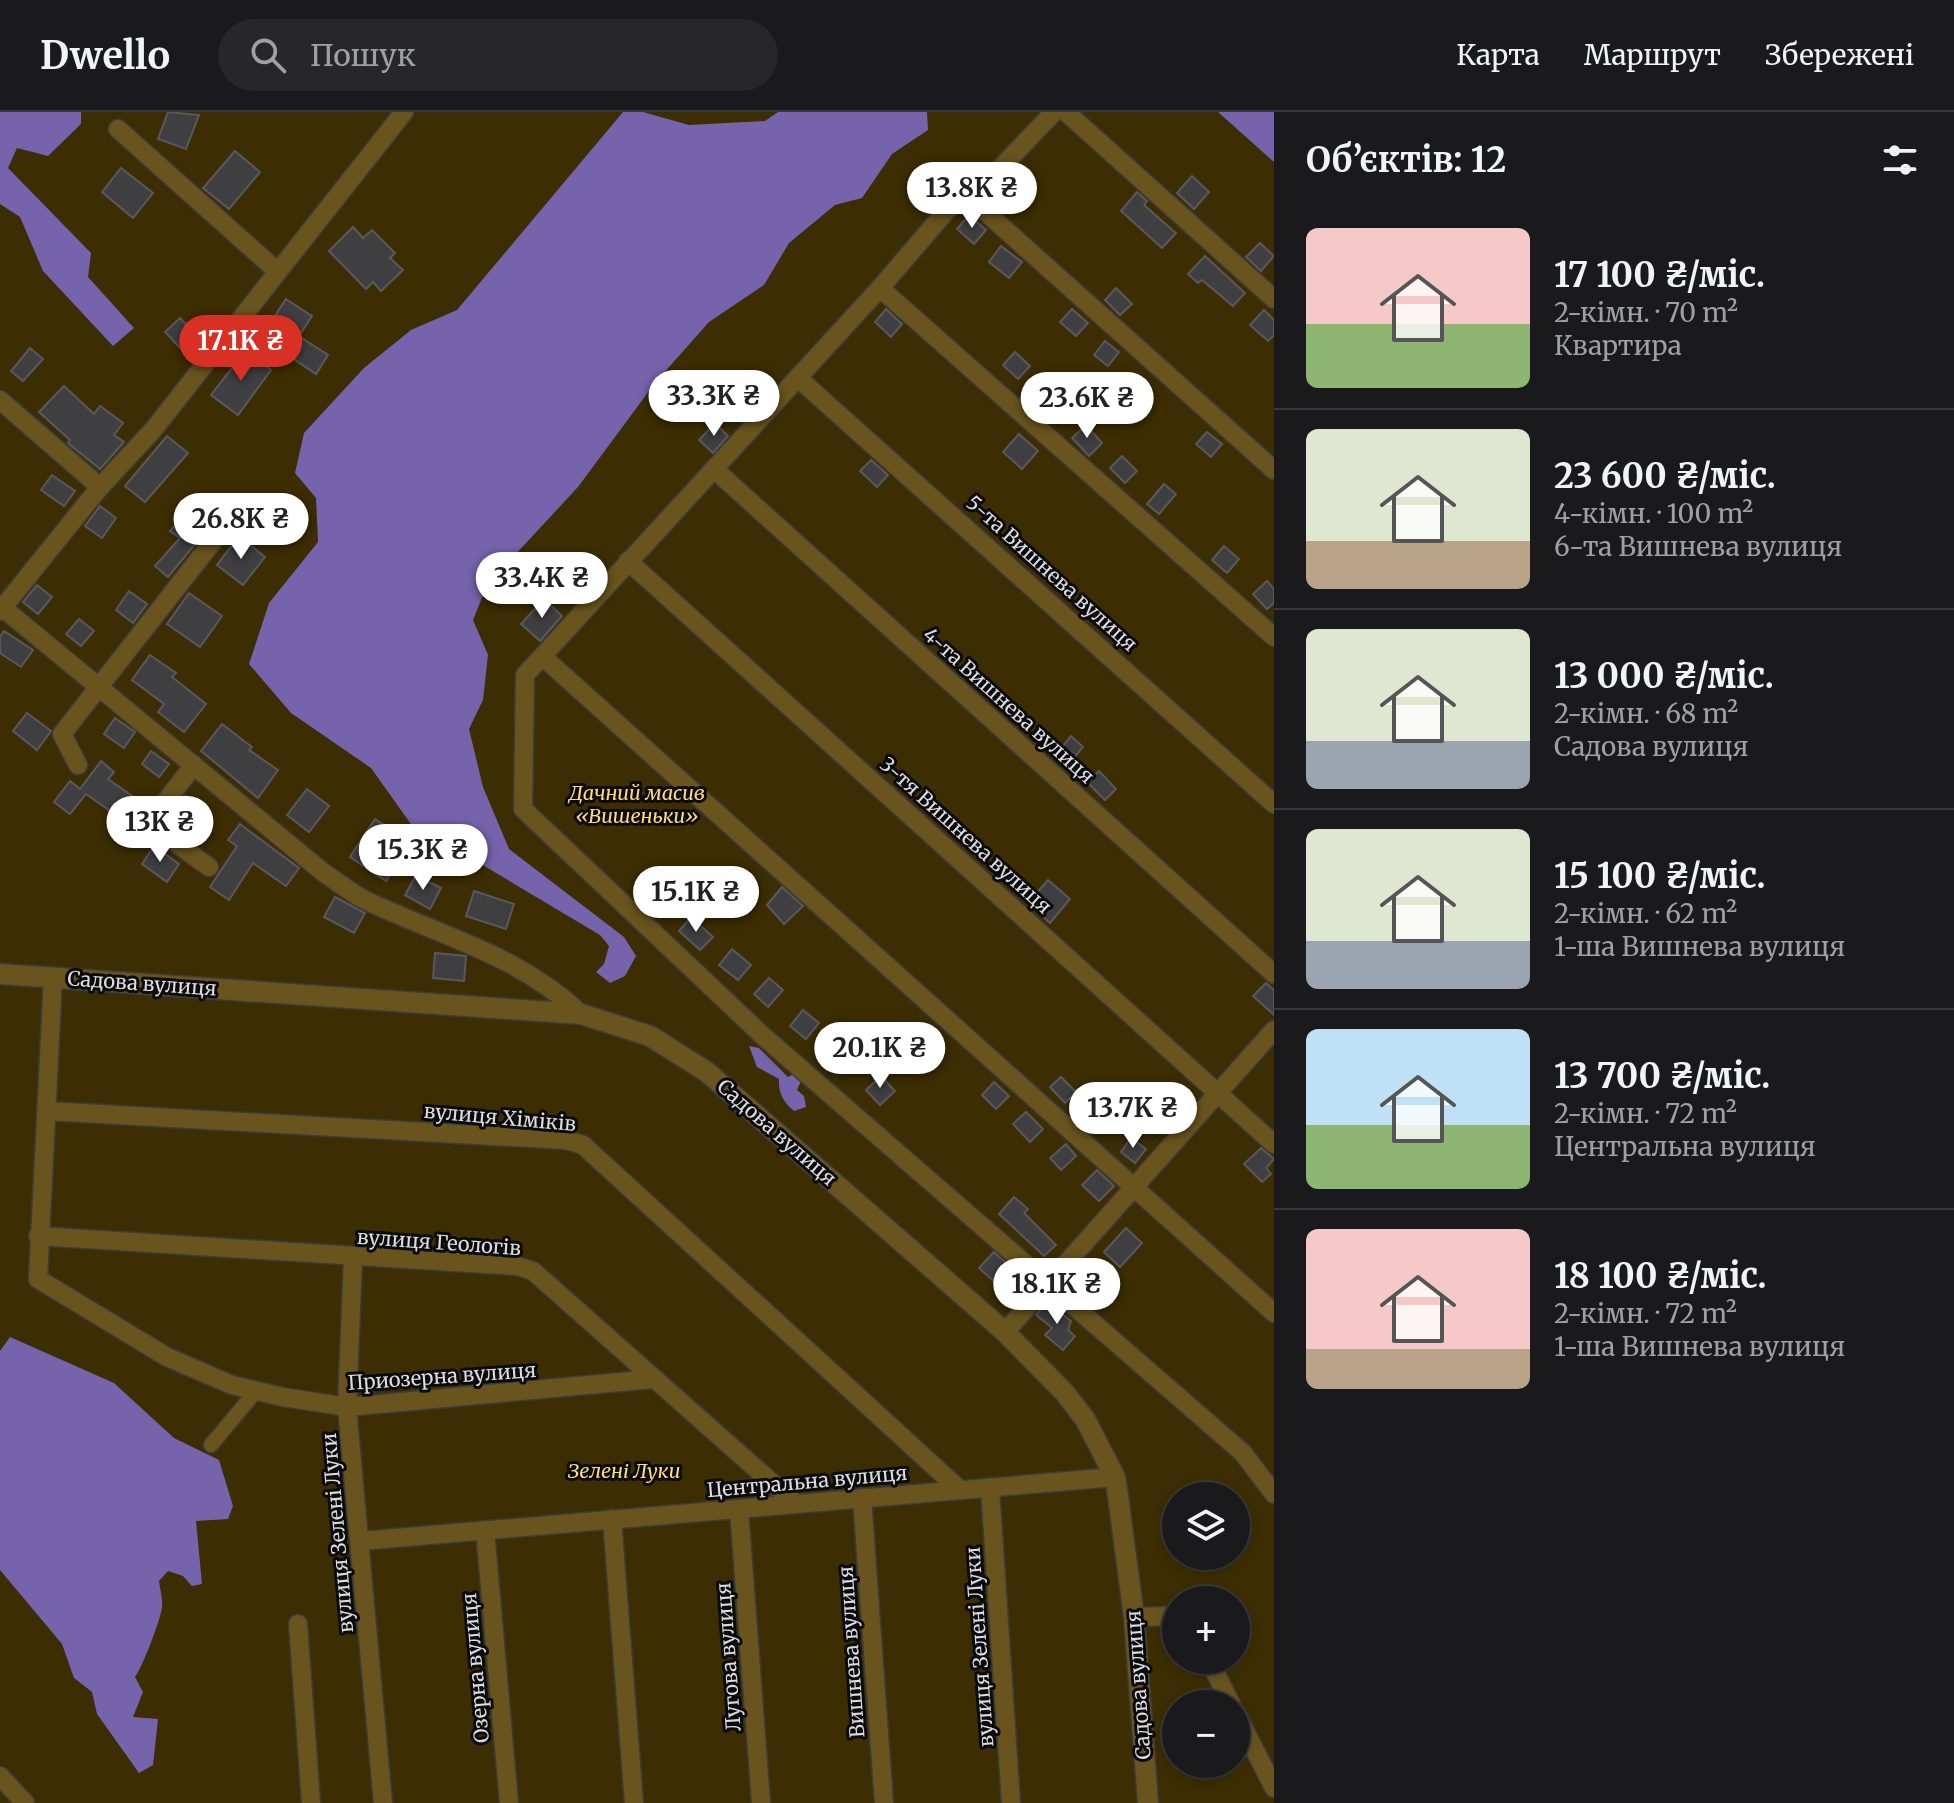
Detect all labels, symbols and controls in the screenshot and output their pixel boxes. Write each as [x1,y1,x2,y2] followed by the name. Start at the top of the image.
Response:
[218,19,778,91] search box
[40,32,170,79] text: Dwello
[246,33,290,77] icon: search
[310,36,416,74] text: Пошук
[1456,37,1540,73] text: Карта
[1584,37,1721,73] text: Маршрут
[1765,37,1914,73] text: Збережені
[1878,138,1922,182] icon: filters
[1306,139,1506,181] text: Об’єктів: 12
[898,162,1046,230] pin: 13.8K ₴
[925,171,1019,204] text: 13.8K ₴
[1554,254,1765,296] text: 17 100 ₴/міс.
[1370,260,1466,356] icon: home
[1554,296,1738,329] text: 2-кімн. · 70 m²
[167,315,315,383] pin: 17.1K ₴
[197,324,285,357] text: 17.1K ₴
[1554,329,1682,362] text: Квартира
[640,370,788,438] pin: 33.3K ₴
[1013,372,1161,440] pin: 23.6K ₴
[667,379,761,412] text: 33.3K ₴
[1039,381,1135,414] text: 23.6K ₴
[1554,455,1776,497] text: 23 600 ₴/міс.
[1370,461,1466,557] icon: home
[962,490,1143,656] street label: 5-та Вишнева вулиця
[167,493,315,561] pin: 26.8K ₴
[1554,497,1753,530] text: 4-кімн. · 100 m²
[192,502,290,535] text: 26.8K ₴
[1554,530,1842,563] text: 6-та Вишнева вулиця
[468,552,616,620] pin: 33.4K ₴
[494,561,590,594] text: 33.4K ₴
[918,622,1100,788] street label: 4-та Вишнева вулиця
[1554,655,1774,697] text: 13 000 ₴/міс.
[1370,661,1466,757] icon: home
[1554,697,1738,730] text: 2-кімн. · 68 m²
[1554,730,1748,763] text: Садова вулиця
[875,751,1057,919] street label: 3-тя Вишнева вулиця
[567,780,705,828] park label: Дачний масив «Вишеньки»
[104,796,216,864] pin: 13K ₴
[124,805,196,838] text: 13K ₴
[349,824,497,892] pin: 15.3K ₴
[377,833,469,866] text: 15.3K ₴
[1554,855,1766,897] text: 15 100 ₴/міс.
[1370,861,1466,957] icon: home
[622,866,770,934] pin: 15.1K ₴
[651,875,741,908] text: 15.1K ₴
[1554,897,1737,930] text: 2-кімн. · 62 m²
[1554,930,1845,963] text: 1-ша Вишнева вулиця
[67,965,218,1001] street label: Садова вулиця
[806,1022,954,1090] pin: 20.1K ₴
[832,1031,928,1064] text: 20.1K ₴
[1554,1055,1770,1097] text: 13 700 ₴/міс.
[1370,1061,1466,1157] icon: home
[712,1074,842,1191] street label: Садова вулиця
[1059,1082,1207,1150] pin: 13.7K ₴
[1087,1091,1179,1124] text: 13.7K ₴
[1554,1097,1737,1130] text: 2-кімн. · 72 m²
[423,1098,578,1136] street label: вулиця Хіміків
[1554,1130,1816,1163] text: Центральна вулиця
[356,1224,522,1260] street label: вулиця Геологів
[1554,1255,1767,1297] text: 18 100 ₴/міс.
[983,1258,1131,1326] pin: 18.1K ₴
[1370,1261,1466,1357] icon: home
[1011,1267,1103,1300] text: 18.1K ₴
[1554,1297,1737,1330] text: 2-кімн. · 72 m²
[1554,1330,1845,1363] text: 1-ша Вишнева вулиця
[347,1357,537,1395] street label: Приозерна вулиця
[316,1432,358,1634] street label: вулиця Зелені Луки
[568,1458,680,1483] park label: Зелені Луки
[706,1460,908,1502] street label: Центральна вулиця
[1162,1482,1250,1778] map controls
[1162,1482,1250,1570] button: layers
[960,1546,998,1748] street label: вулиця Зелені Луки
[833,1565,869,1739] street label: Вишнева вулиця
[710,1582,746,1732] street label: Лугова вулиця
[1162,1586,1250,1674] button: +
[456,1592,494,1744] street label: Озерна вулиця
[1120,1609,1156,1760] street label: Садова вулиця
[1162,1690,1250,1778] button: −

